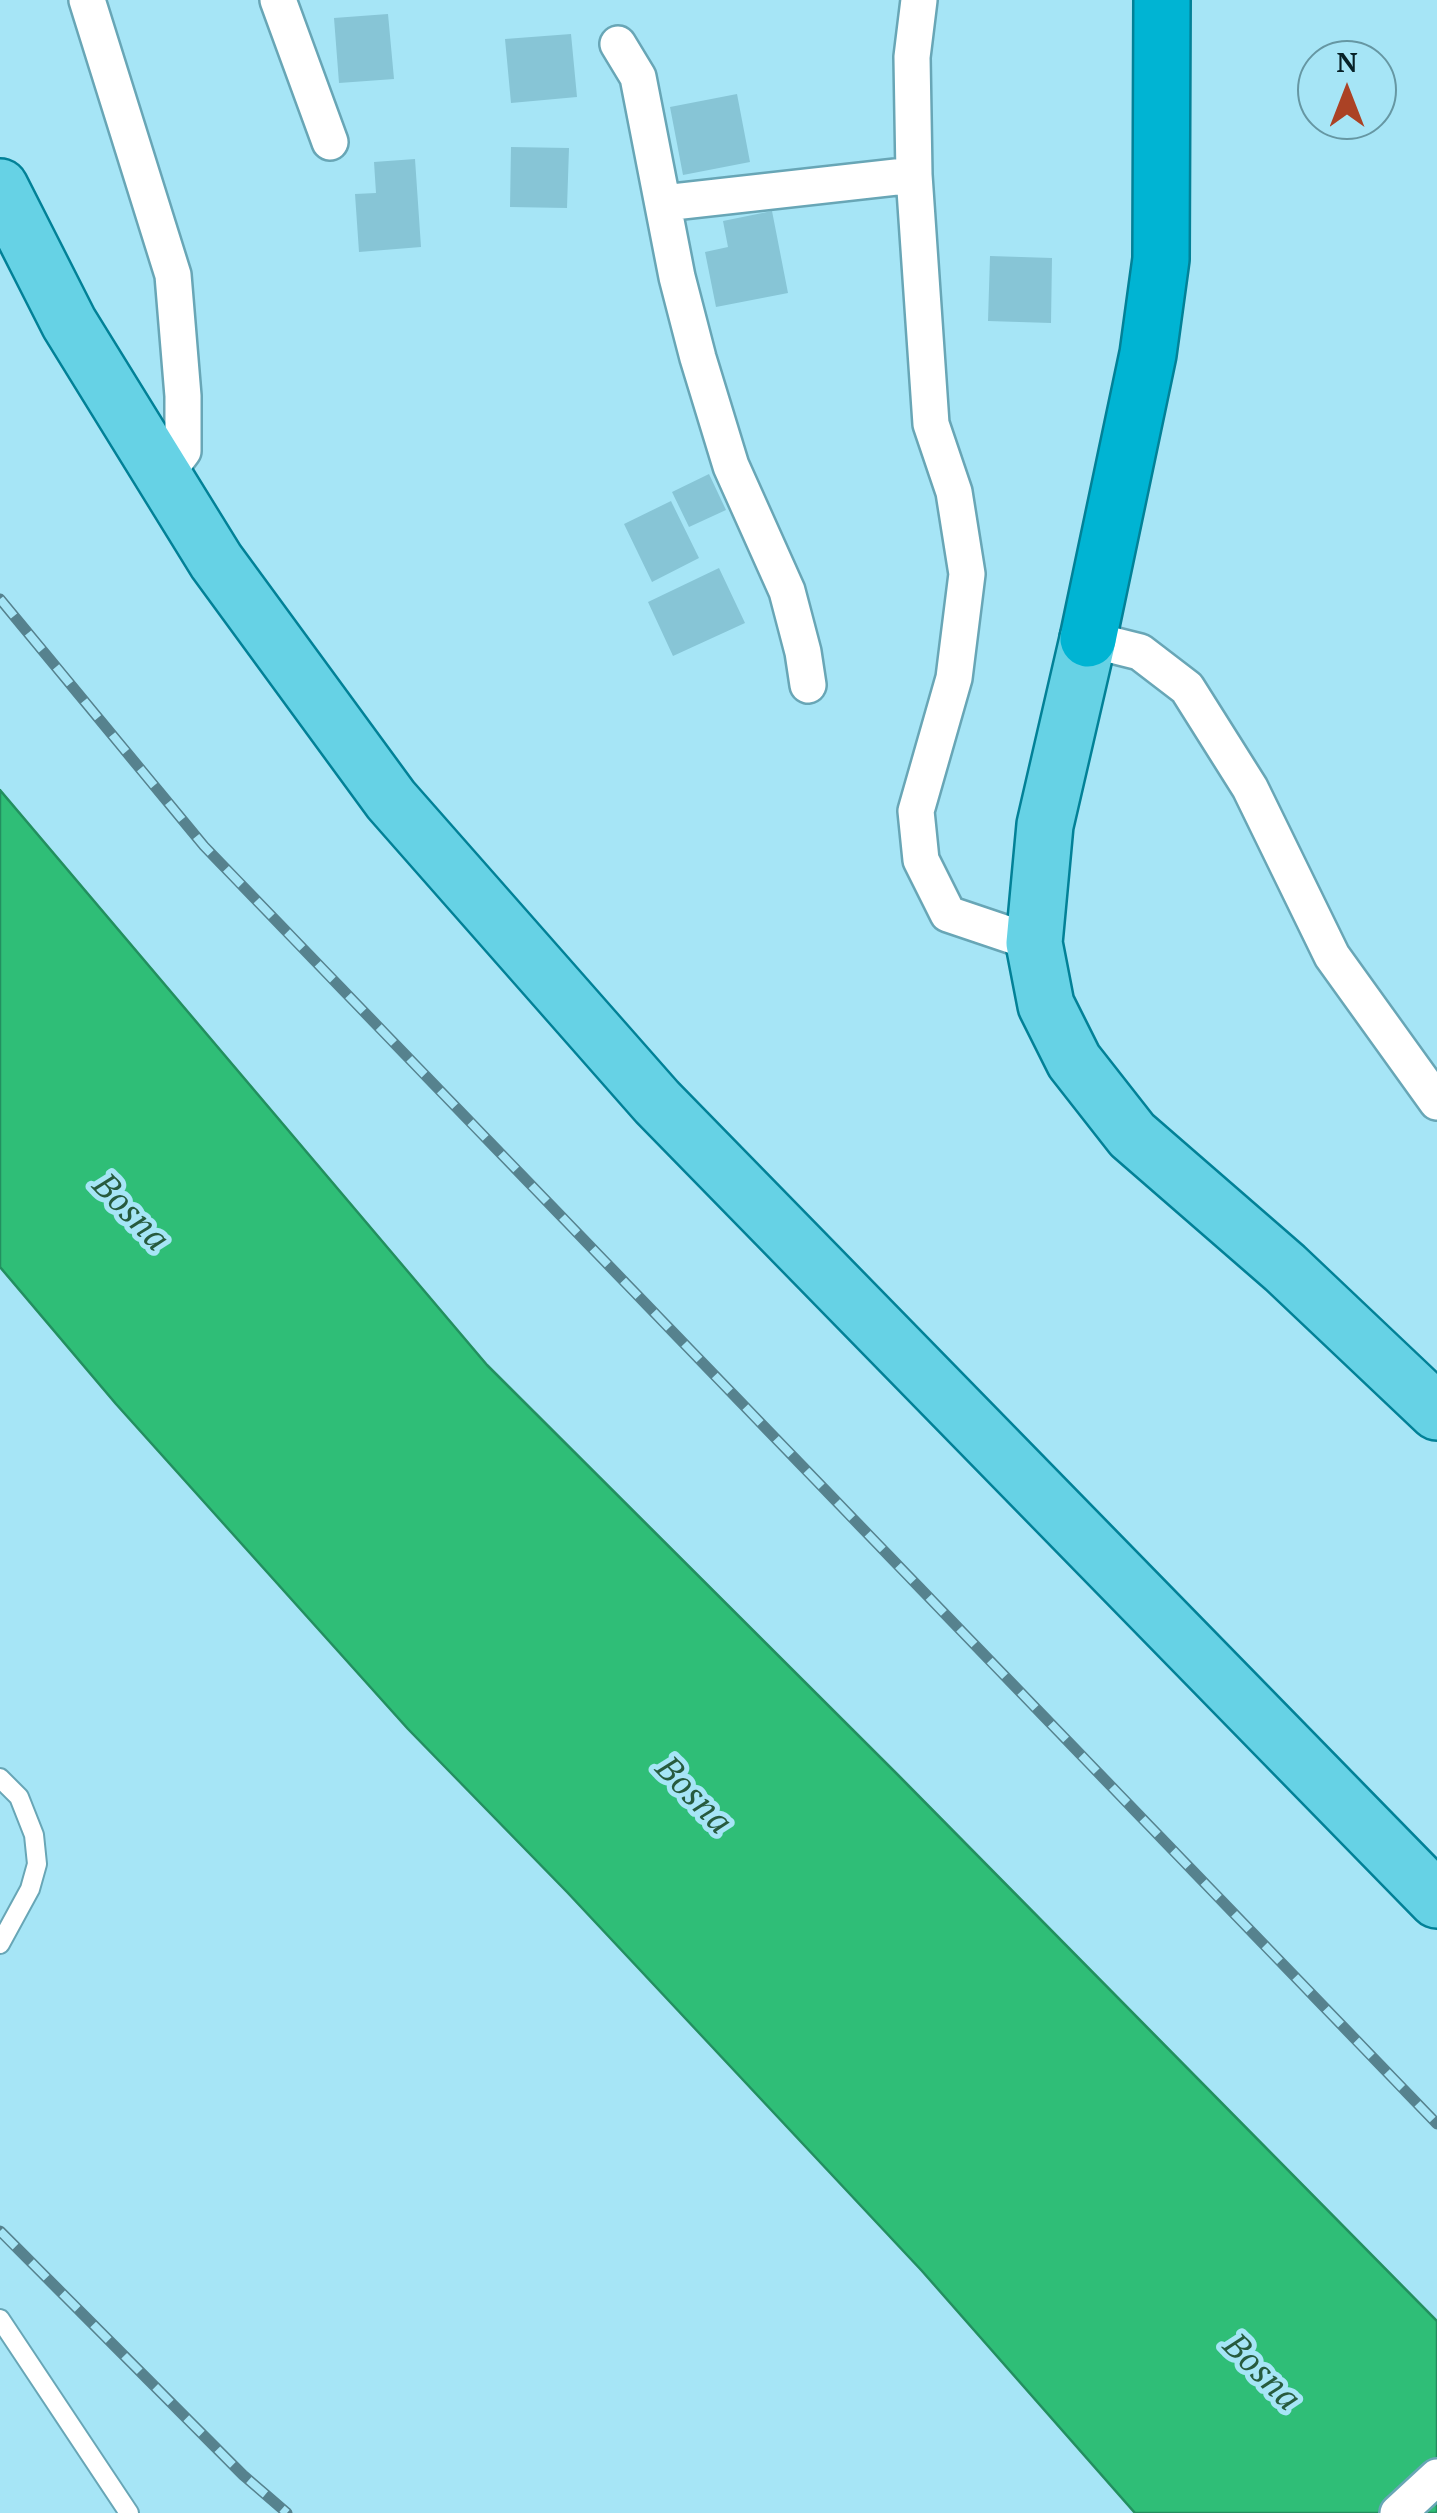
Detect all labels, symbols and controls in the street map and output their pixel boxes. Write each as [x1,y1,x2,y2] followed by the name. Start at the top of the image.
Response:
[1297,40,1397,140] north arrow
[1336,43,1358,80] text: N
[83,1165,177,1261] water label: Bosna
[646,1748,740,1844] water label: Bosna
[1214,2326,1308,2420] water label: Bosna

